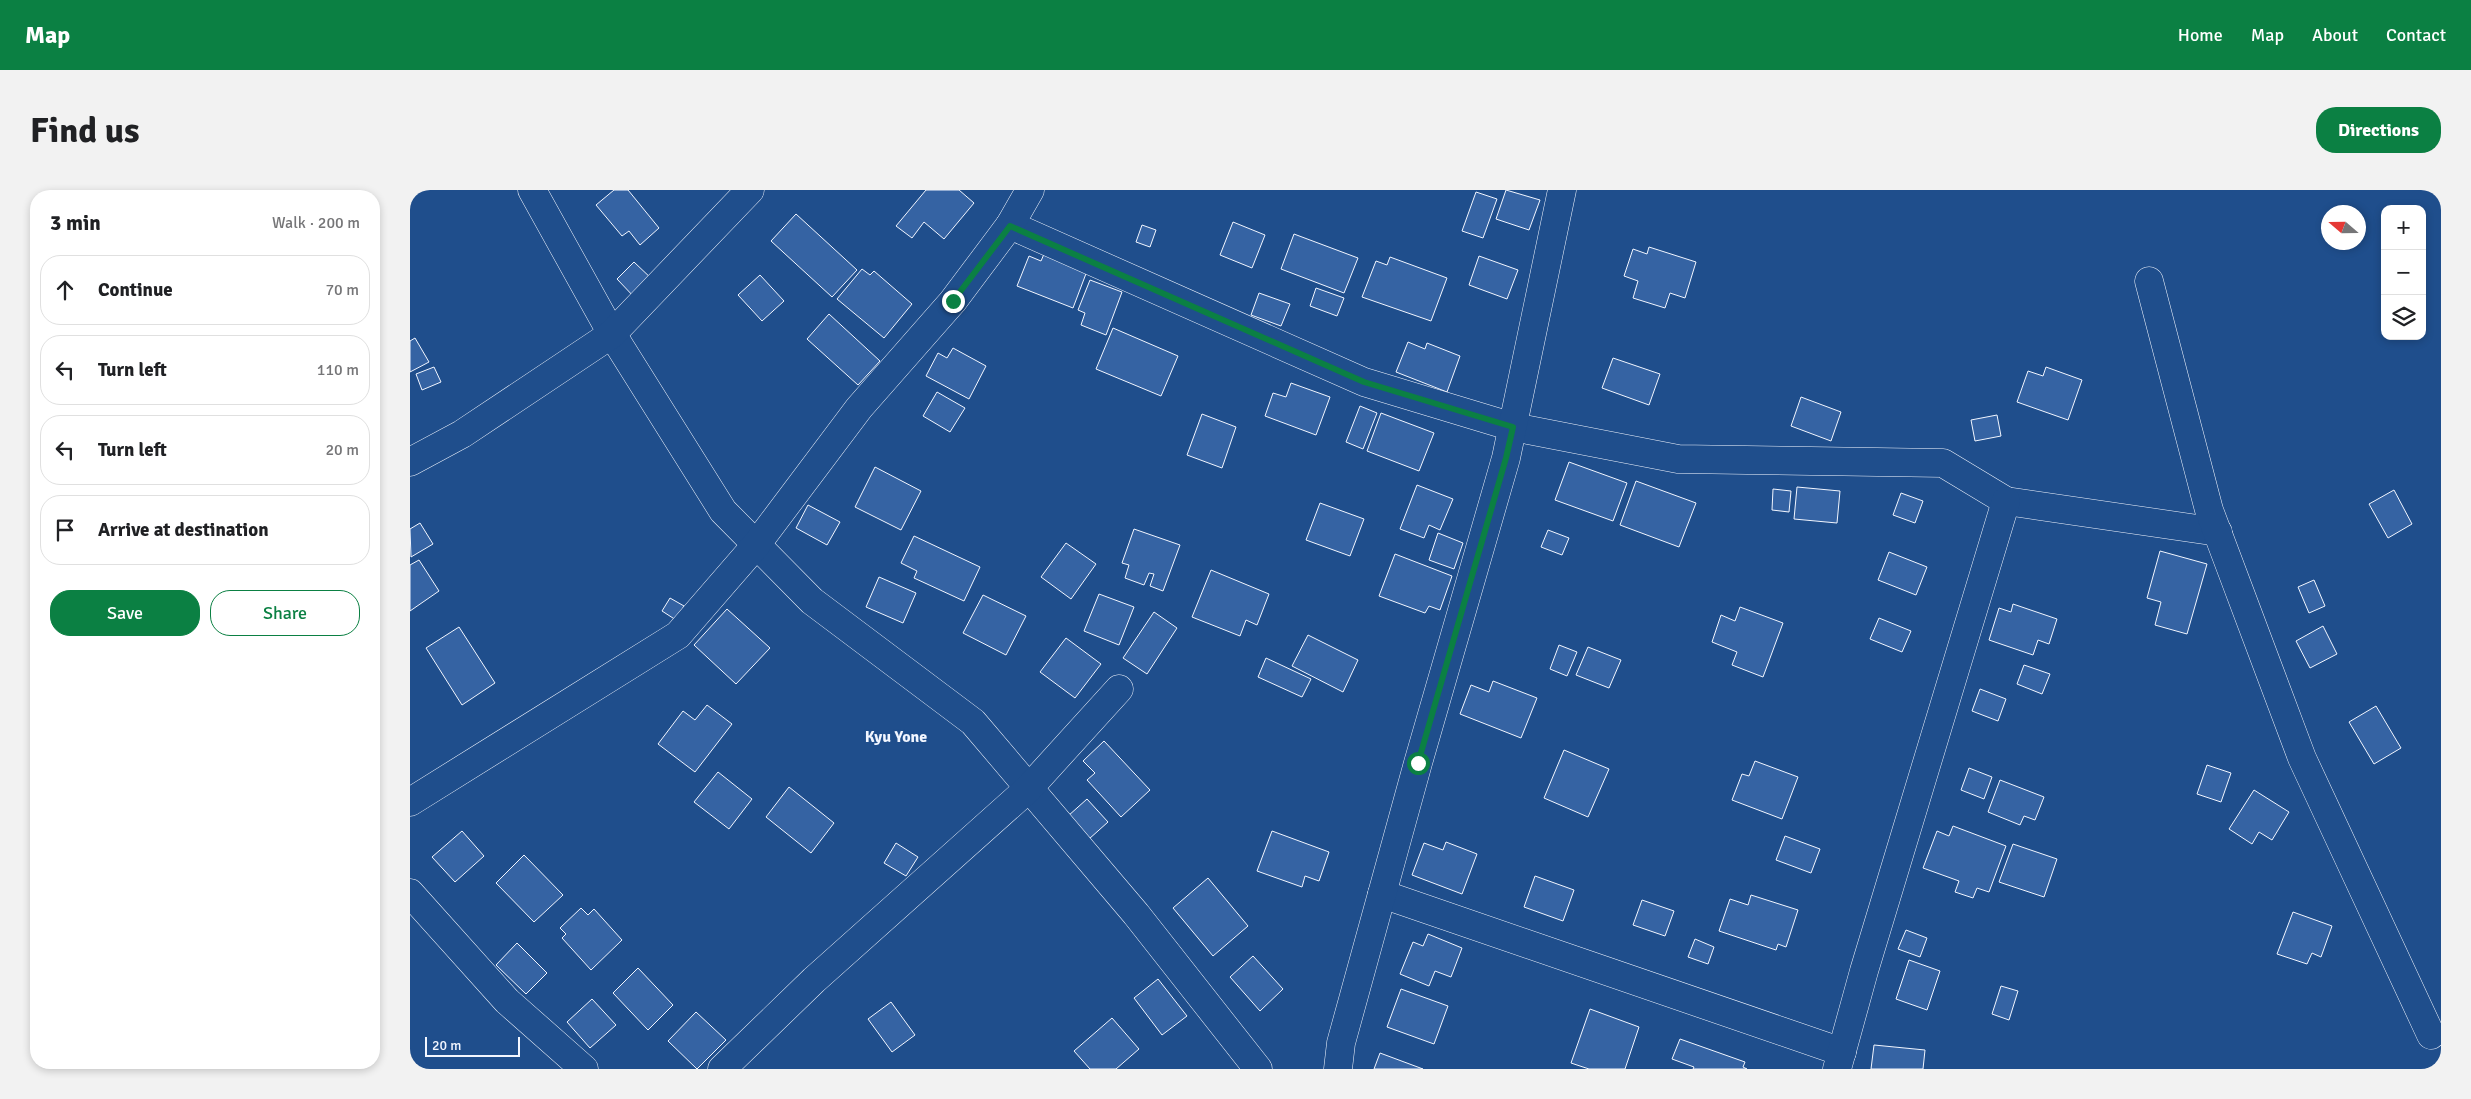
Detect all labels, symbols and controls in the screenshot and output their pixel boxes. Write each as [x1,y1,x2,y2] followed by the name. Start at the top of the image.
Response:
[25,20,70,50] text: Map
[2178,24,2223,46] text: Home
[2251,24,2284,46] text: Map
[2312,24,2358,46] text: About
[2386,24,2446,46] text: Contact
[2316,107,2441,153] button: Directions
[30,109,140,152] text: Find us
[2321,205,2366,250] north arrow
[2381,205,2426,340] map controls
[2381,205,2426,250] button: +
[50,210,101,236] text: 3 min
[272,213,360,233] text: Walk · 200 m
[2381,250,2426,295] button: −
[51,276,79,304] icon: ahead
[98,278,173,302] text: Continue
[325,280,359,300] text: 70 m
[942,290,965,313] route end
[2381,295,2426,340] button: layers
[51,356,79,384] icon: left
[98,358,167,382] text: Turn left
[317,360,359,380] text: 110 m
[51,436,79,464] icon: left
[98,438,167,462] text: Turn left
[325,440,359,460] text: 20 m
[51,516,79,544] icon: arrive
[98,518,269,542] text: Arrive at destination
[50,590,200,636] button: Save
[210,590,360,636] button: Share
[865,727,927,747] district label: Kyu Yone
[1407,752,1430,775] route start
[425,1034,520,1057] scale bar
[432,1037,461,1054] text: 20 m

